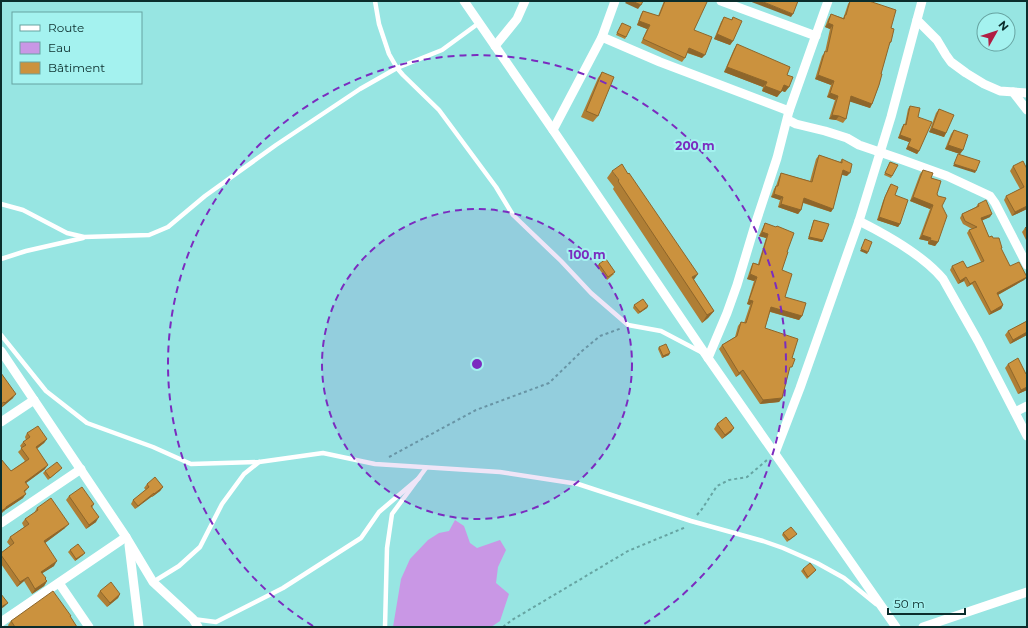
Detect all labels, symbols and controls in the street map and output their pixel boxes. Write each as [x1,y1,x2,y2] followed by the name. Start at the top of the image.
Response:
[12,12,142,84] legend
[976,12,1016,52] north arrow
[996,18,1012,34] text: N
[48,20,84,35] text: Route
[48,40,71,55] text: Eau
[48,60,105,75] text: Bâtiment
[675,138,715,153] text: 200 m
[569,247,605,262] text: 100 m
[470,357,484,371] centre of rings
[888,590,965,616] scale bar
[894,596,925,611] text: 50 m

